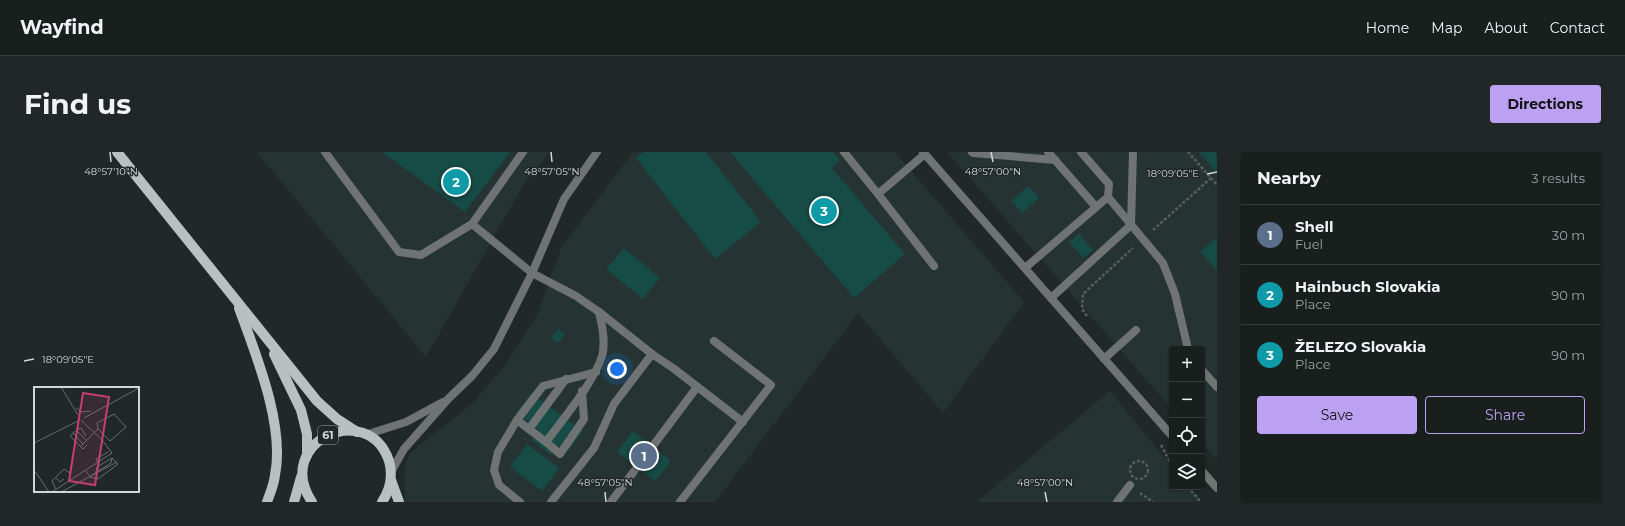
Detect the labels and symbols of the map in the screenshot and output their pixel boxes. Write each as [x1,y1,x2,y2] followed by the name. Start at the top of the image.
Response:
[84,165,138,178] text: 48°57'10"N
[524,165,580,178] text: 48°57'05"N
[965,165,1021,178] text: 48°57'00"N
[443,167,469,197] pin: 2
[1147,167,1199,180] text: 18°09'05"E
[811,196,837,226] pin: 3
[42,353,94,366] text: 18°09'05"E
[607,359,627,379] your location
[34,387,139,492] inset map
[318,426,338,444] road number: 61
[631,441,657,471] pin: 1
[577,476,633,489] text: 48°57'05"N
[1017,476,1073,489] text: 48°57'00"N

